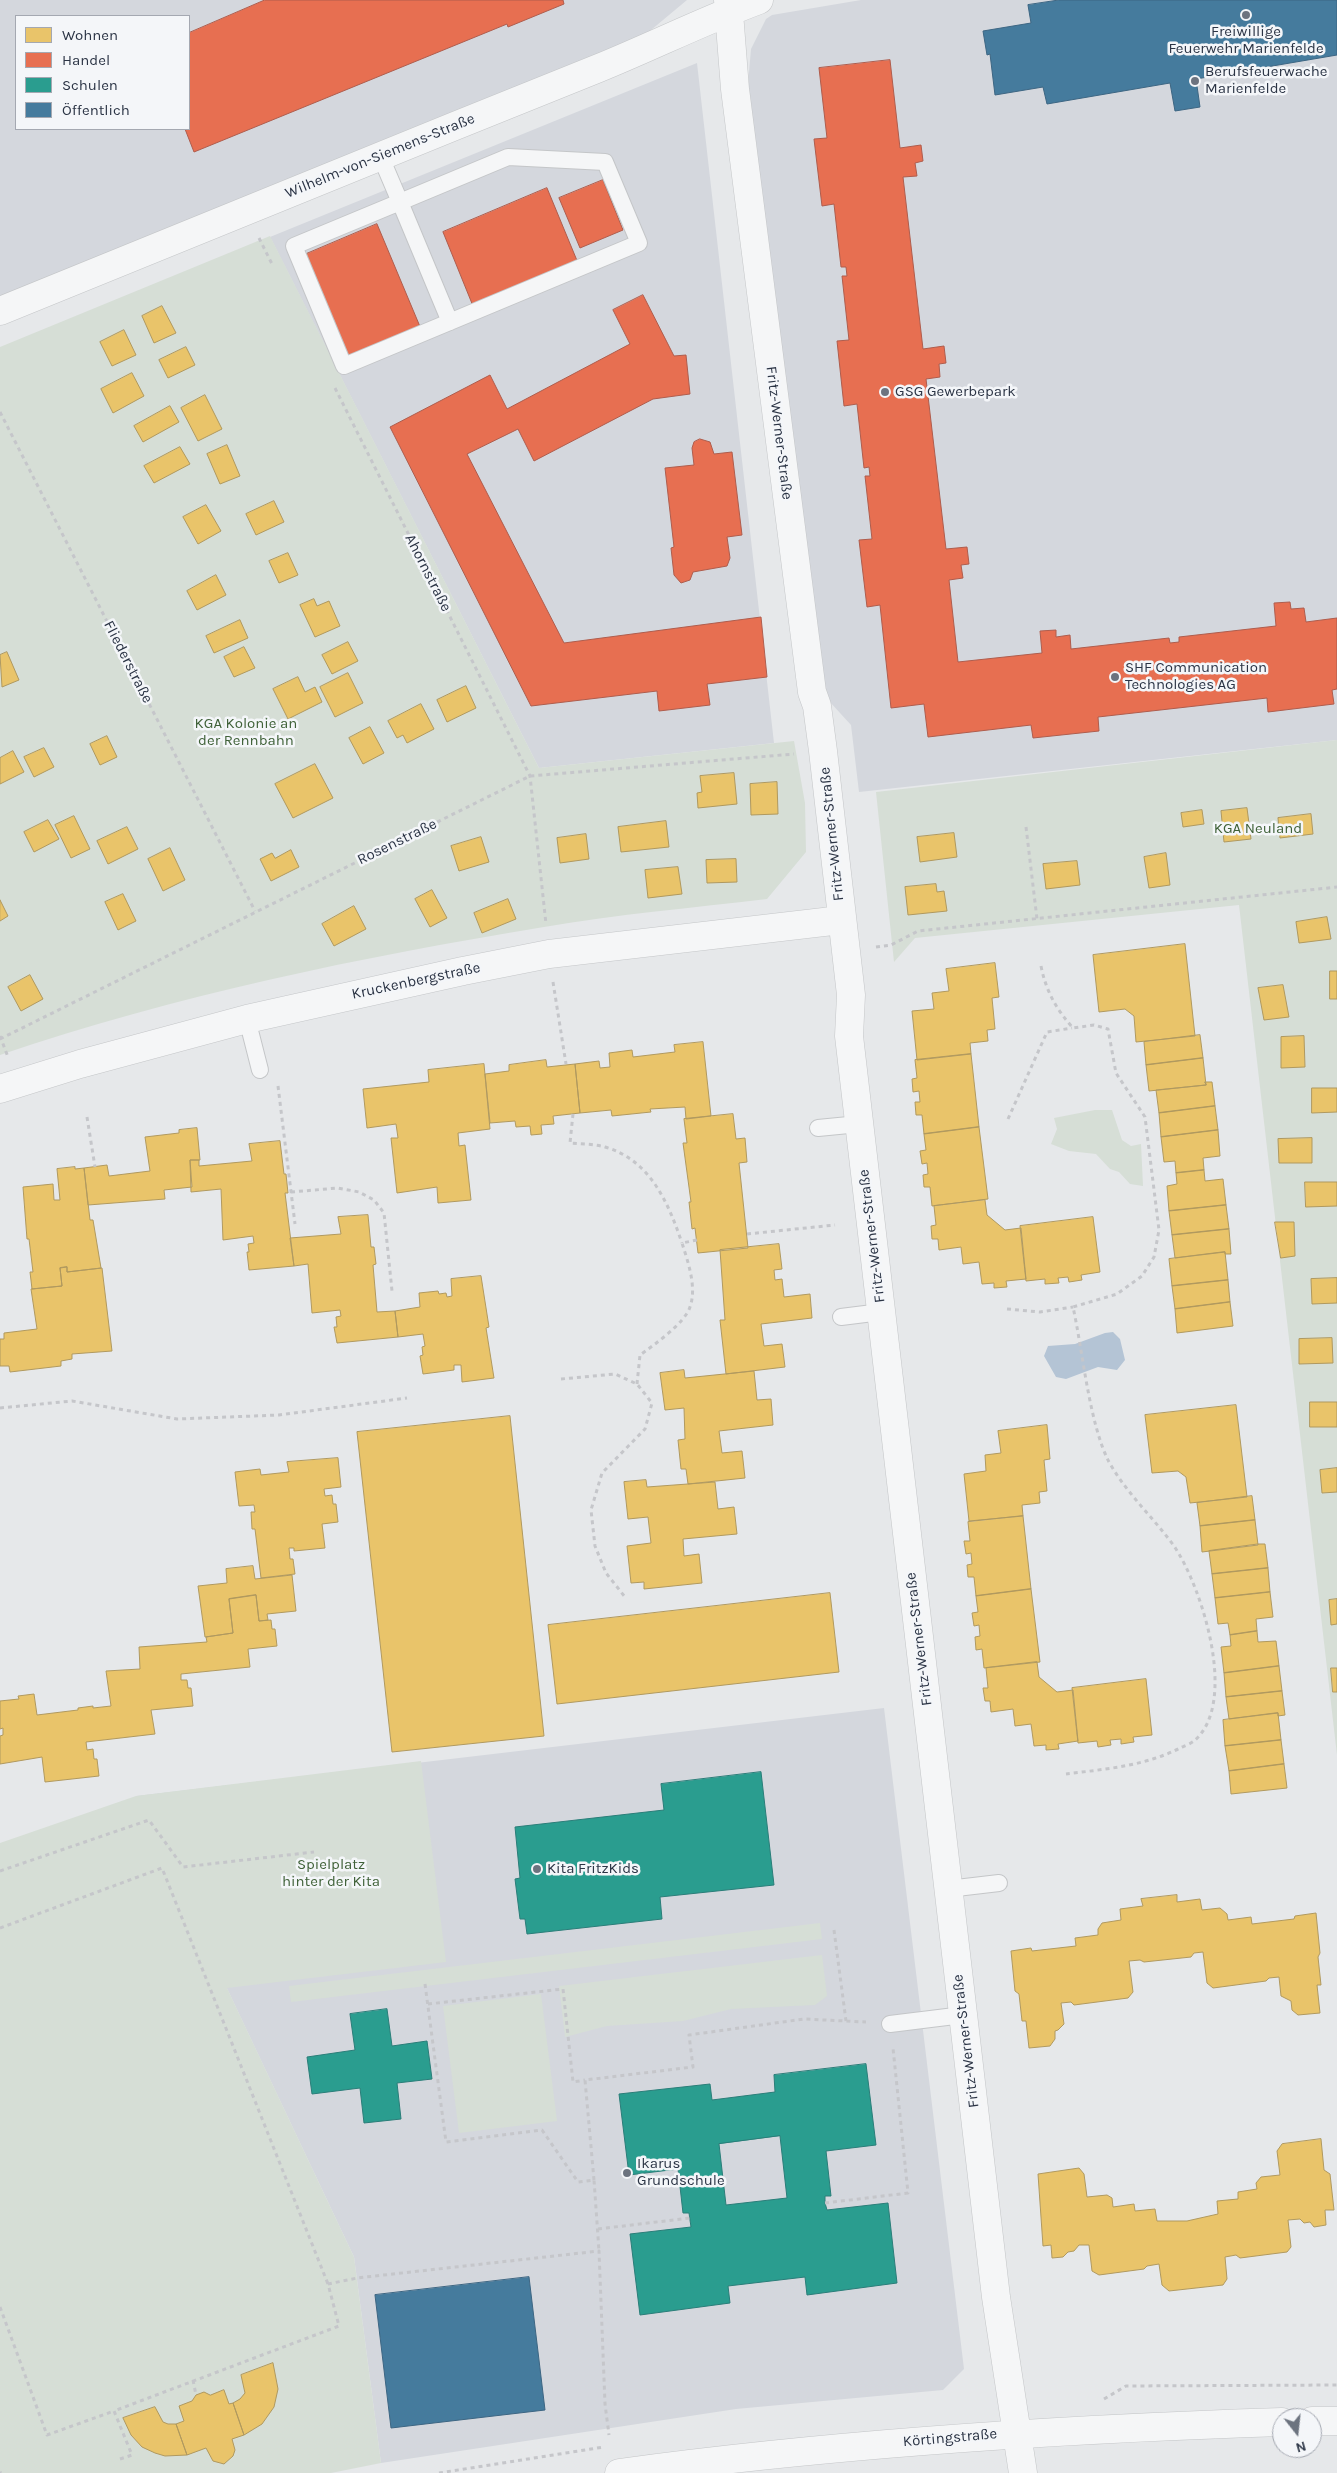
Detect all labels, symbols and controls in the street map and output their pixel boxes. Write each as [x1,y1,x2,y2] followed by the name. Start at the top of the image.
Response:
[1240,9,1252,21] marker: Freiwillige Feuerwehr Marienfelde
[15,15,190,130] legend
[1168,23,1324,58] place label: Freiwillige Feuerwehr Marienfelde
[62,26,118,44] text: Wohnen
[62,51,110,69] text: Handel
[1205,63,1327,98] place label: Berufsfeuerwache Marienfelde
[1189,75,1201,87] marker: Berufsfeuerwache Marienfelde
[62,76,118,94] text: Schulen
[62,101,130,119] text: Öffentlich
[283,110,477,202] street label: Wilhelm-von-Siemens-Straße
[762,365,796,501] street label: Fritz-Werner-Straße
[895,383,1016,401] place label: GSG Gewerbepark
[879,386,891,398] marker: GSG Gewerbepark
[401,531,455,615] street label: Ahornstraße
[99,618,157,706] street label: Fliederstraße
[1125,659,1267,694] place label: SHF Communication Technologies AG
[1109,671,1121,683] marker: SHF Communication Technologies AG
[195,715,297,750] park label: KGA Kolonie an der Rennbahn
[816,766,848,902] street label: Fritz-Werner-Straße
[354,815,440,869] street label: Rosenstraße
[1214,820,1302,838] park label: KGA Neuland
[350,959,482,1003] street label: Kruckenbergstraße
[855,1168,889,1304] street label: Fritz-Werner-Straße
[902,1571,936,1707] street label: Fritz-Werner-Straße
[282,1856,380,1891] park label: Spielplatz hinter der Kita
[547,1860,639,1878] place label: Kita FritzKids
[531,1863,543,1875] marker: Kita FritzKids
[949,1973,983,2109] street label: Fritz-Werner-Straße
[637,2155,725,2190] place label: Ikarus Grundschule
[621,2167,633,2179] marker: Ikarus Grundschule
[1272,2408,1322,2458] north arrow
[902,2425,998,2451] street label: Körtingstraße
[1294,2437,1308,2456] text: N

